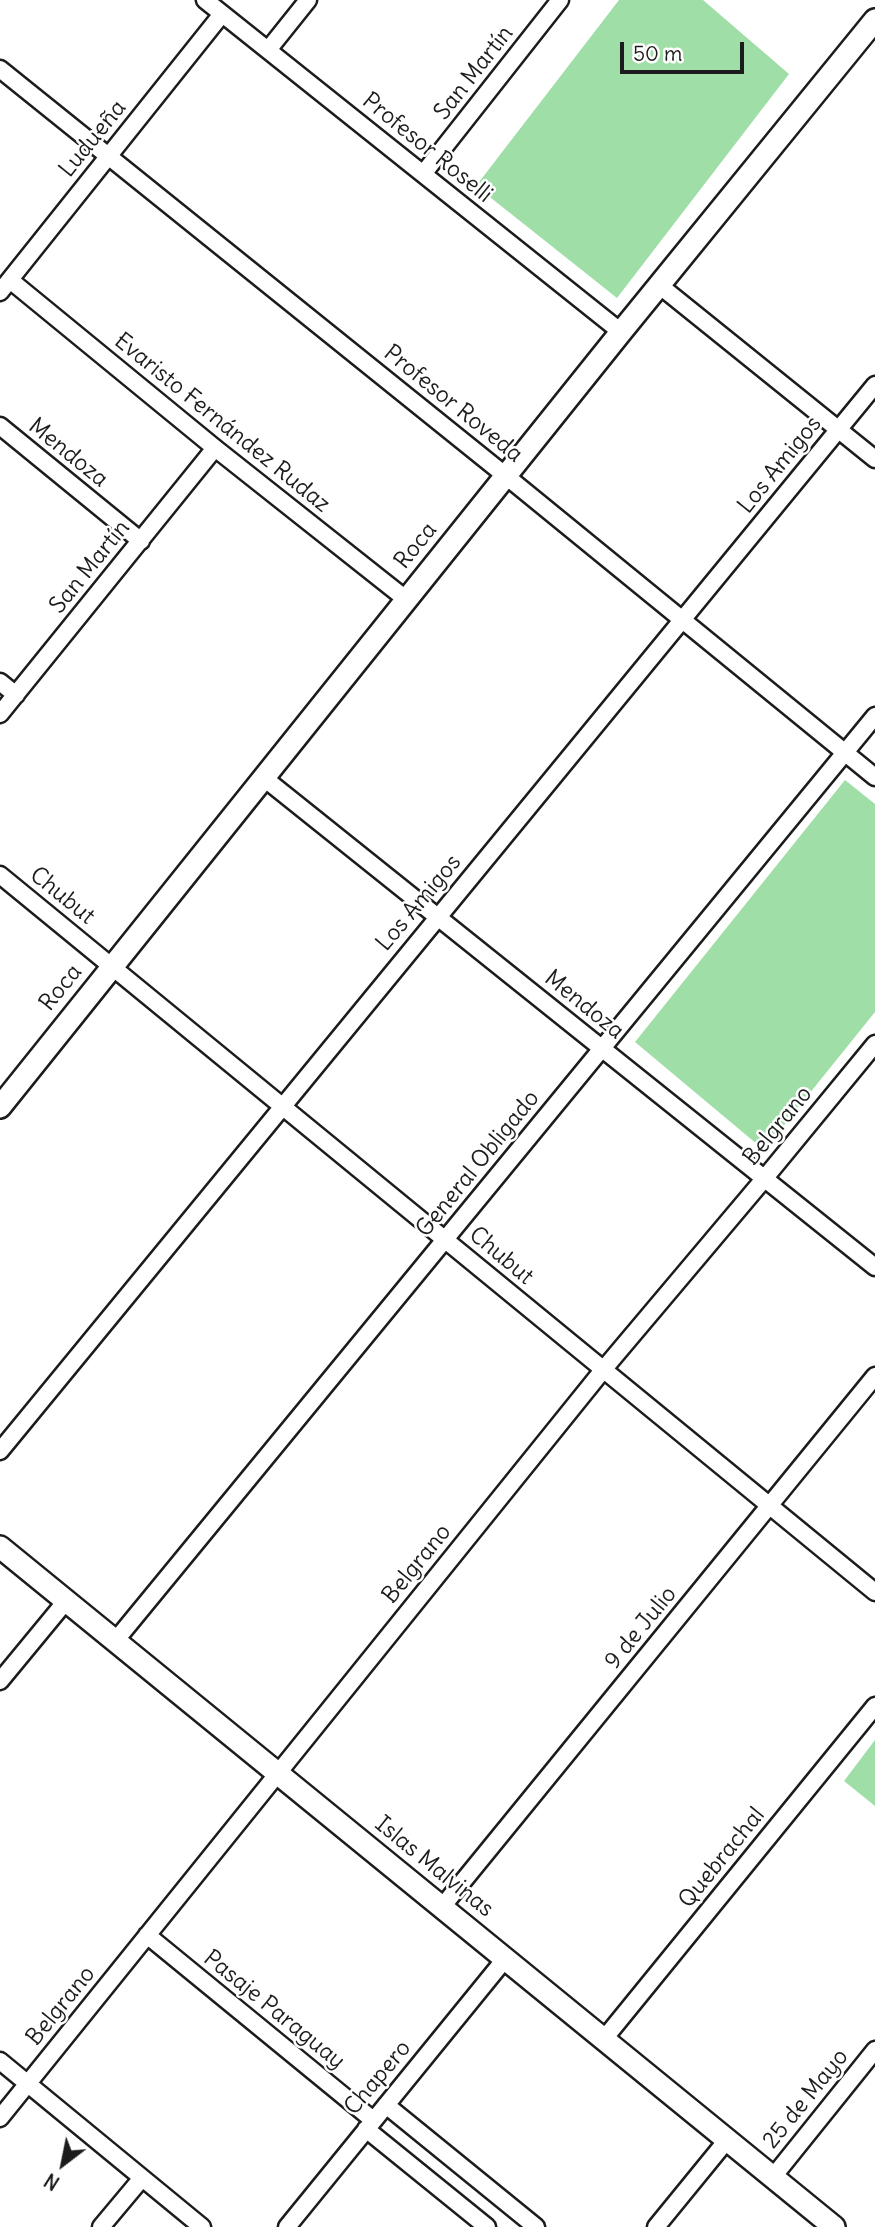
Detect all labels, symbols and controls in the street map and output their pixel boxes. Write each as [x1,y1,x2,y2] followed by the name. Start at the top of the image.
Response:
[429,20,519,126] street label: San Martín
[623,28,747,72] scale bar
[633,40,682,67] text: 50 m
[357,87,497,209] street label: Profesor Roselli
[54,95,132,183] street label: Ludueña
[109,327,335,519] street label: Evaristo Fernández Rudaz
[378,339,528,469] street label: Profesor Roveda
[732,411,828,519] street label: Los Amigos
[23,413,113,493] street label: Mendoza
[44,515,136,619] street label: San Martín
[389,517,443,575] street label: Roca
[371,849,467,957] street label: Los Amigos
[24,861,100,931] street label: Chubut
[34,959,88,1017] street label: Roca
[539,965,629,1045] street label: Mendoza
[738,1081,818,1171] street label: Belgrano
[410,1085,546,1243] street label: General Obligado
[463,1221,539,1291] street label: Chubut
[377,1519,457,1609] street label: Belgrano
[599,1581,683,1675] street label: 9 de Julio
[673,1802,771,1914] street label: Quebrachal
[369,1811,499,1923] street label: Islas Malvinas
[198,1945,350,2075] street label: Pasaje Paraguay
[21,1961,101,2051] street label: Belgrano
[339,2035,417,2121] street label: Chapero
[757,2044,855,2154] street label: 25 de Mayo
[28,2129,98,2199] north arrow
[40,2168,64,2195] text: N

